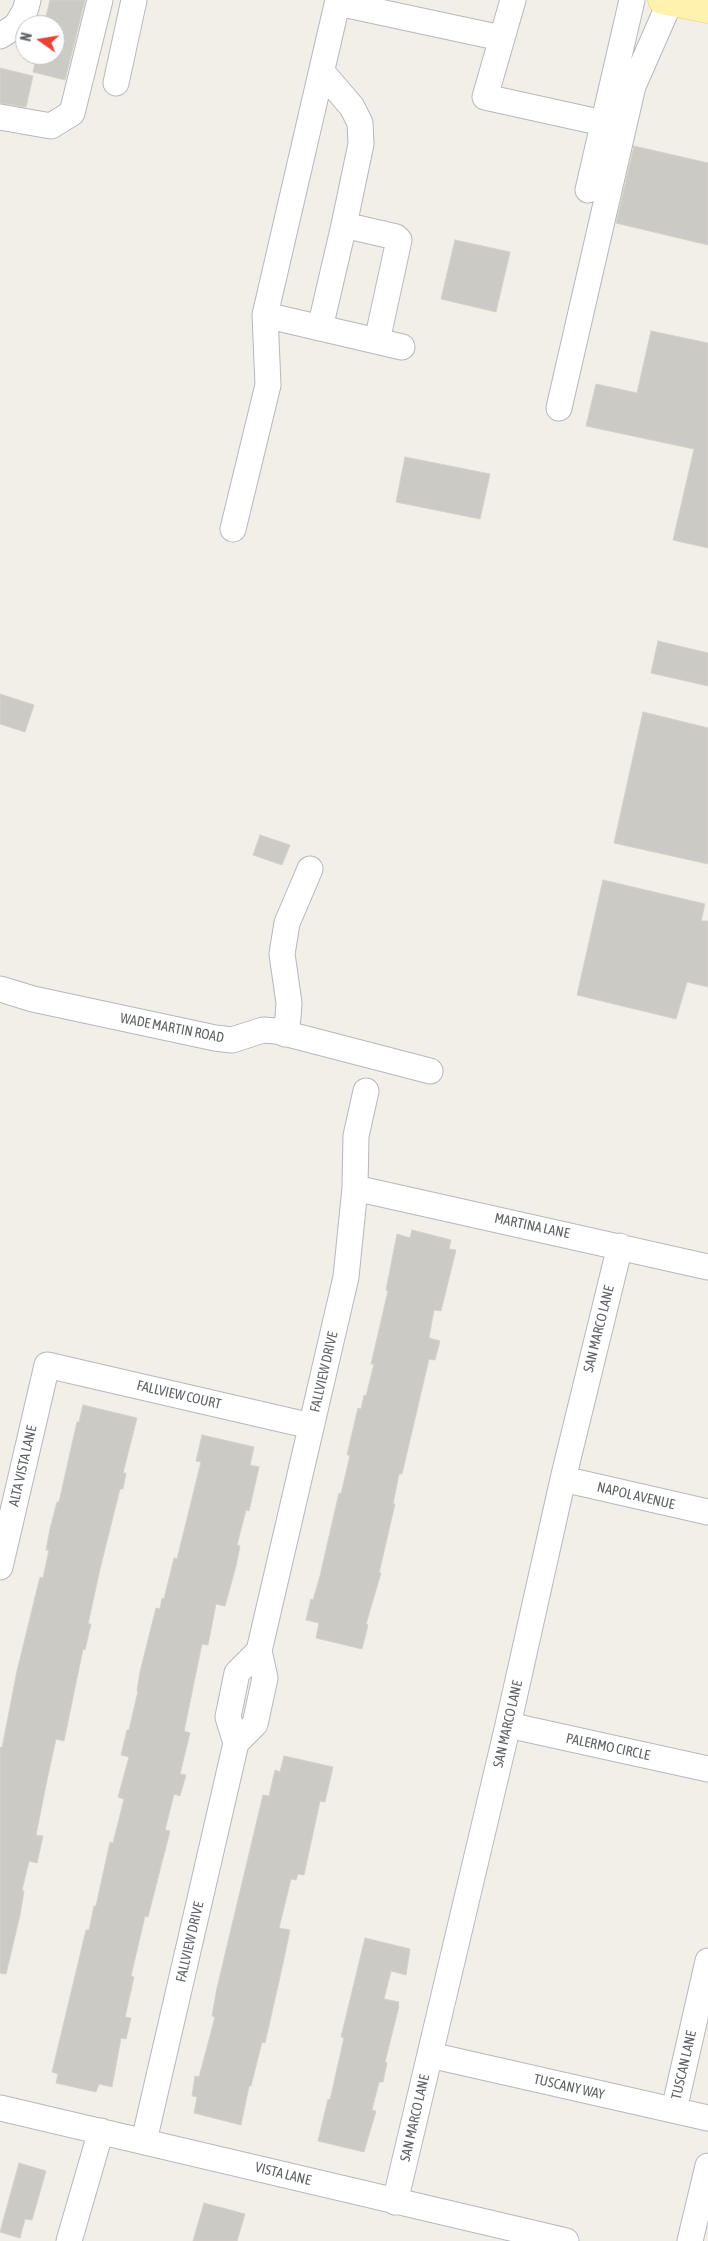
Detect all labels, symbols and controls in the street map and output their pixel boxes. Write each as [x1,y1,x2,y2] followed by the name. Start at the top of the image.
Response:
[15,15,65,65] north arrow
[18,31,35,43] text: N
[119,1010,225,1046] street label: WADE MARTIN ROAD
[493,1210,571,1242] street label: MARTINA LANE
[580,1284,618,1374] street label: SAN MARCO LANE
[307,1330,341,1414] street label: FALLVIEW DRIVE
[135,1377,223,1413] street label: FALLVIEW COURT
[6,1424,40,1508] street label: ALTA VISTA LANE
[595,1479,677,1513] street label: NAPOL AVENUE
[490,1679,526,1769] street label: SAN MARCO LANE
[564,1730,652,1764] street label: PALERMO CIRCLE
[173,1900,207,1984] street label: FALLVIEW DRIVE
[668,2029,700,2101] street label: TUSCAN LANE
[532,2071,606,2103] street label: TUSCANY WAY
[397,2073,433,2163] street label: SAN MARCO LANE
[253,2159,313,2189] street label: VISTA LANE

